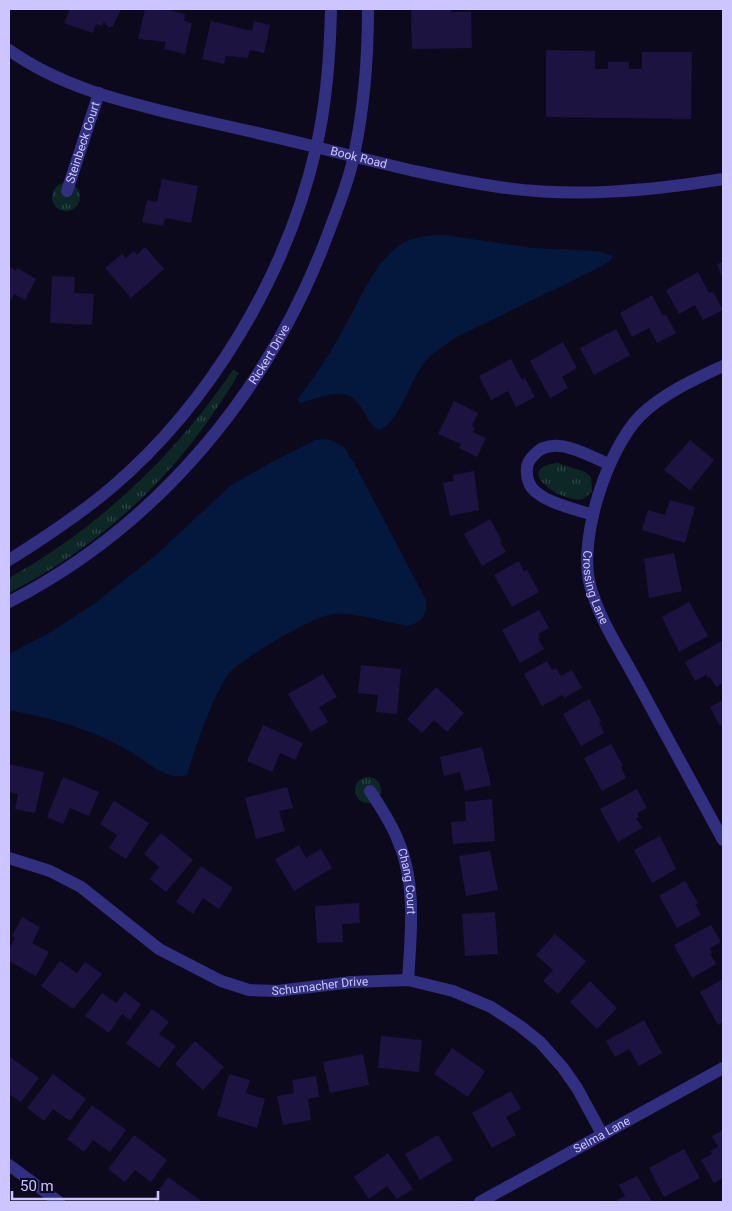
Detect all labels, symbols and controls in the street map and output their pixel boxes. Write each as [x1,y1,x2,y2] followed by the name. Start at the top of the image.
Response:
[63,100,103,185] street label: Steinbeck Court
[329,144,388,171] street label: Book Road
[246,322,293,387] street label: Rickert Drive
[580,550,611,627] street label: Crossing Lane
[395,846,418,914] street label: Chang Court
[272,974,368,998] street label: Schumacher Drive
[571,1114,632,1156] street label: Selma Lane
[12,1168,159,1200] scale bar
[20,1177,54,1195] text: 50 m

